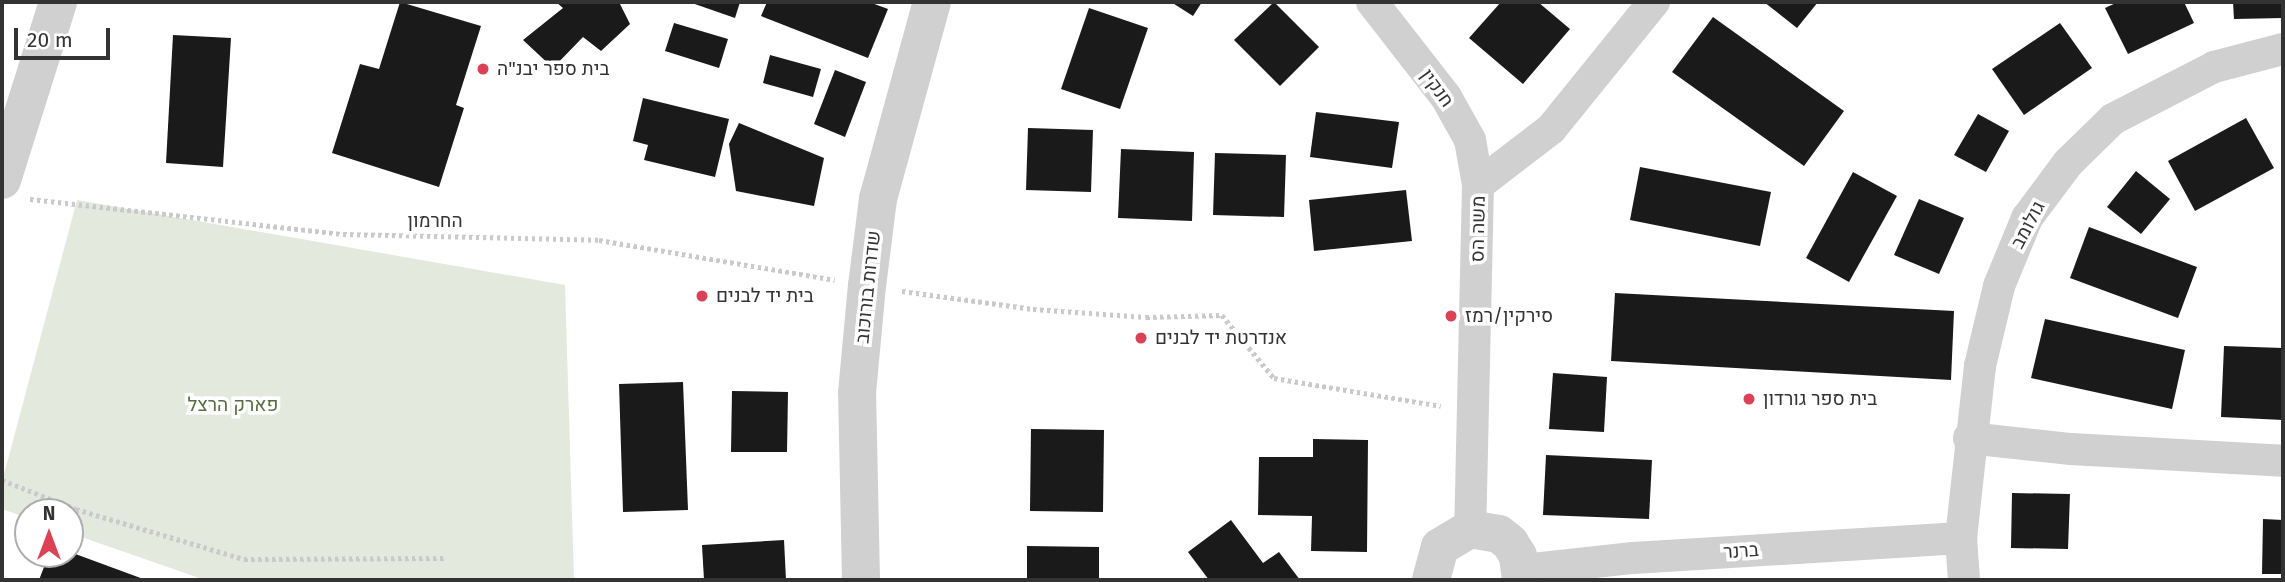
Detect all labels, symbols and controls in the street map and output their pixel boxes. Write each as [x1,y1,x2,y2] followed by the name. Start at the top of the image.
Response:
[18,14,114,58] scale bar
[27,27,73,53] text: 20 m
[497,58,609,80] place label: בית ספר יבנ"ה
[475,61,491,77] marker: בית ספר יבנ"ה
[1416,65,1458,111] street label: חנקין
[1466,195,1490,263] street label: משה הס
[2006,197,2050,253] street label: גולומב
[407,210,463,232] street label: החרמון
[851,230,885,344] street label: שדרות בורוכוב
[716,285,814,307] place label: בית יד לבנים
[694,288,710,304] marker: בית יד לבנים
[1465,305,1553,327] place label: סירקין/רמז
[1443,308,1459,324] marker: סירקין/רמז
[1155,327,1287,349] place label: אנדרטת יד לבנים
[1133,330,1149,346] marker: אנדרטת יד לבנים
[1763,388,1877,410] place label: בית ספר גורדון
[1741,391,1757,407] marker: בית ספר גורדון
[188,394,278,416] park label: פארק הרצל
[14,498,84,568] north arrow
[43,502,55,525] text: N
[1722,538,1760,564] street label: ברנר

